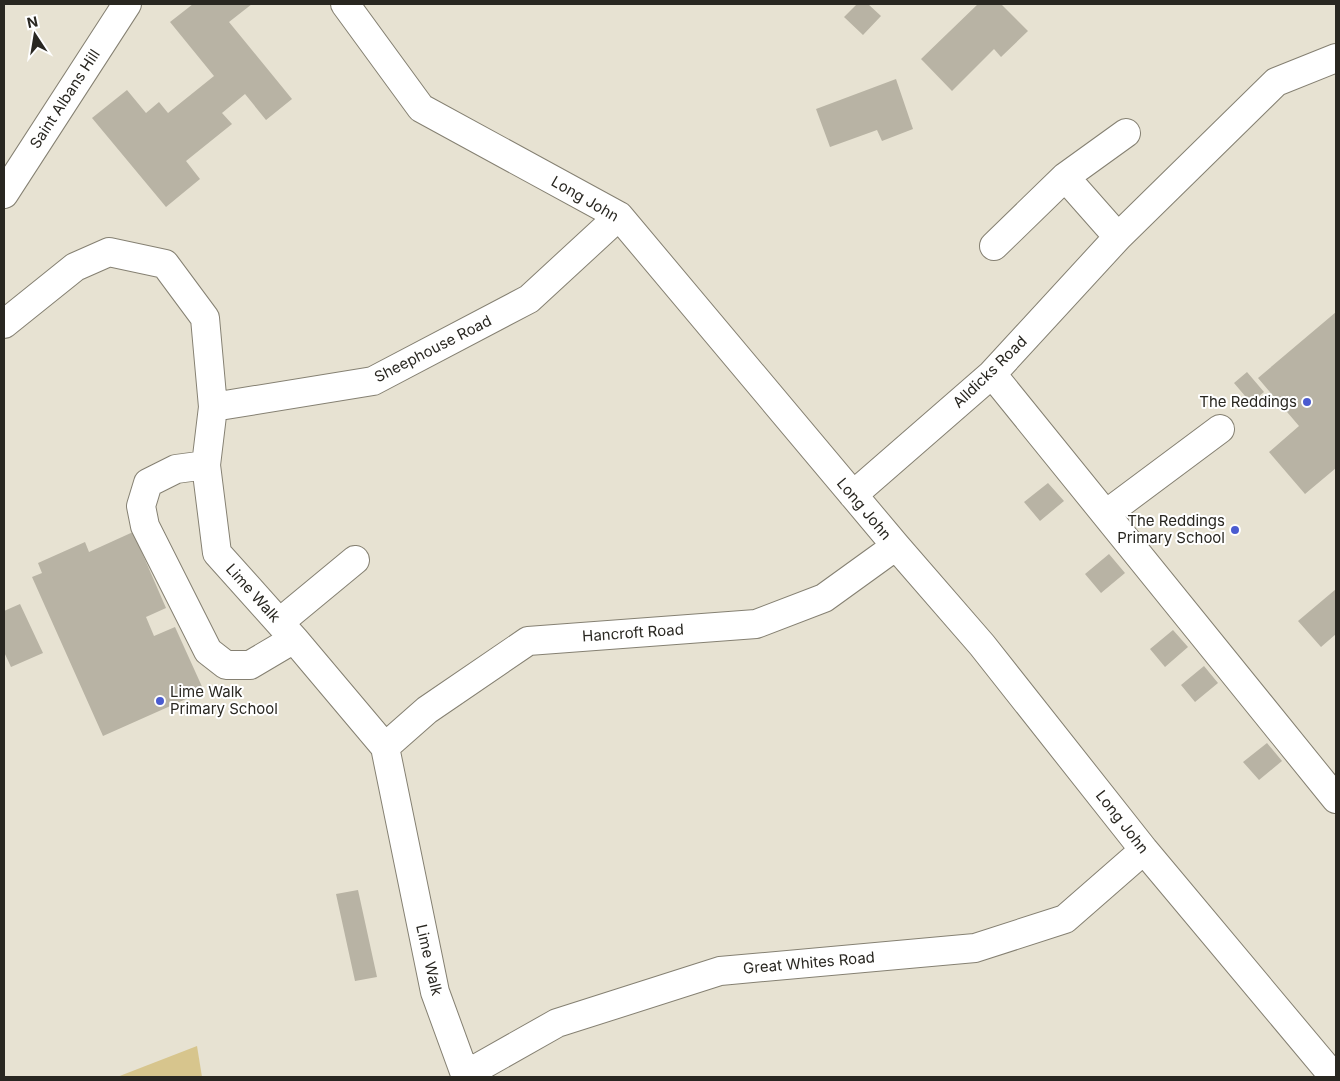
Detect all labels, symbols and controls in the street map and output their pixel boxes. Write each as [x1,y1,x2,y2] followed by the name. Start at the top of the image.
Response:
[10,10,60,60] north arrow
[25,12,39,31] text: N
[25,46,104,152] street label: Saint Albans Hill
[548,172,622,226] street label: Long John
[371,311,495,386] street label: Sheephouse Road
[949,332,1031,412] street label: Alldicks Road
[1199,392,1297,411] place label: The Reddings
[1301,396,1313,408] marker: The Reddings
[833,474,896,544] street label: Long John
[1117,511,1225,547] place label: The Reddings Primary School
[1229,524,1241,536] marker: The Reddings Primary School
[222,559,285,627] street label: Lime Walk
[582,619,684,646] street label: Hancroft Road
[170,682,278,718] place label: Lime Walk Primary School
[154,695,166,707] marker: Lime Walk Primary School
[1092,786,1153,857] street label: Long John
[412,922,447,998] street label: Lime Walk
[742,947,876,978] street label: Great Whites Road

